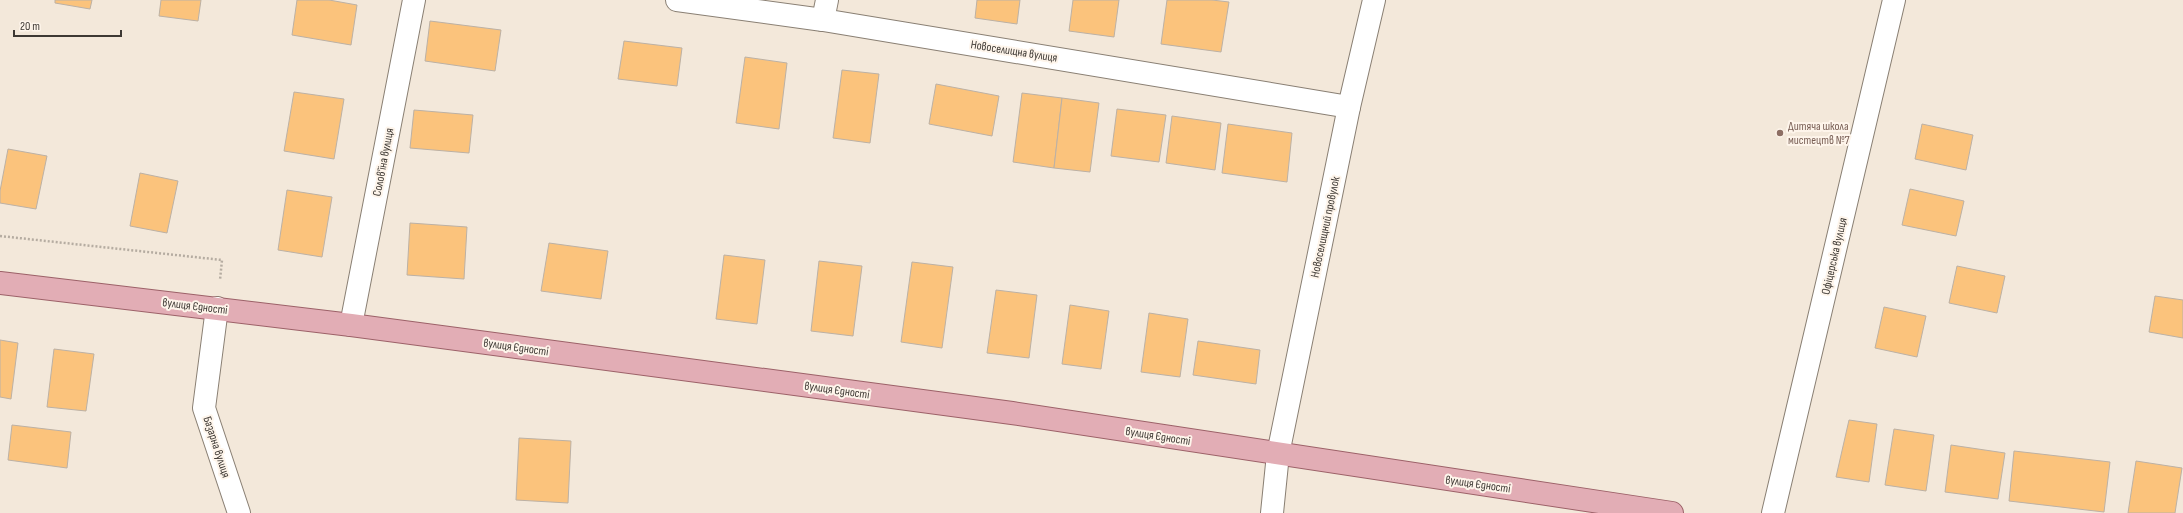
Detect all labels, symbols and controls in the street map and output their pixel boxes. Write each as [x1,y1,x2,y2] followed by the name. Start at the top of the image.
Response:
[14,12,121,38] scale bar
[20,19,40,34] text: 20 m
[970,37,1059,66] street label: Новоселищна вулиця
[1788,119,1850,148] place label: Дитяча школа мистецтв №7
[370,126,397,197] street label: Солов'їна вулиця
[1775,128,1785,138] marker: Дитяча школа мистецтв №7
[1307,175,1344,279] street label: Новоселищний провулок
[1818,216,1851,296] street label: Офіцерська вулиця
[162,295,228,318] street label: вулиця Єдності
[482,336,549,359] street label: вулиця Єдності
[803,379,870,402] street label: вулиця Єдності
[200,415,234,480] street label: Базарна вулиця
[1124,424,1191,449] street label: вулиця Єдності
[1444,473,1511,496] street label: вулиця Єдності

